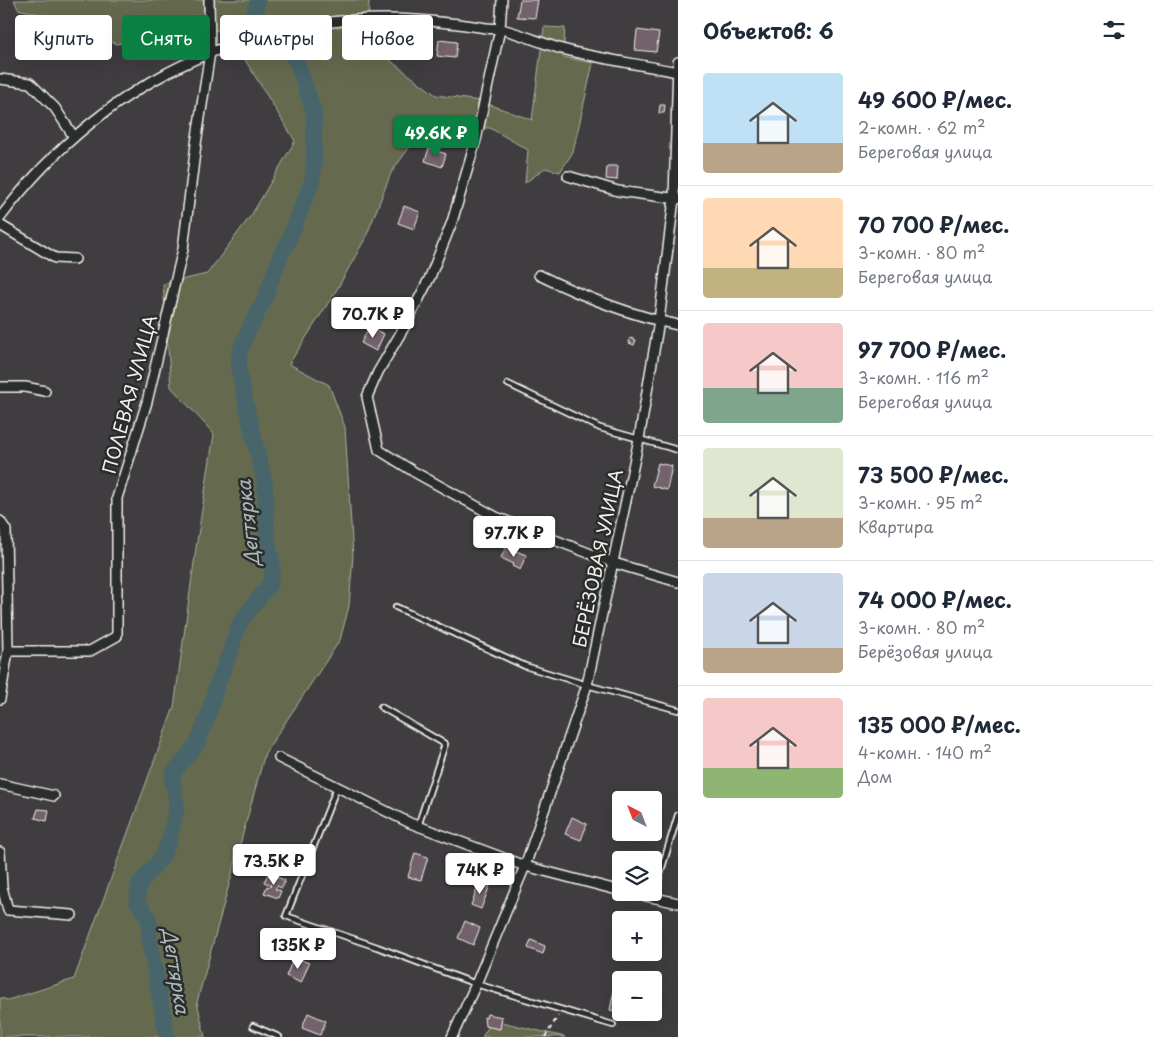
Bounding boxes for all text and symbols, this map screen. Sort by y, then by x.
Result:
text: Объектов: 6 [703,14,834,46]
chip: Купить [15,15,112,60]
chip: Снять [122,15,210,60]
chip: Фильтры [220,15,332,60]
chip: Новое [342,15,433,60]
icon: filters [1100,16,1128,44]
text: 49 600 ₽/мес. [858,83,1012,115]
icon: home [743,93,803,153]
text: 2-комн. · 62 m² [858,115,985,139]
pin: 49.6K ₽ [390,116,482,158]
text: 49.6K ₽ [405,120,467,144]
text: Береговая улица [858,139,992,163]
text: 70 700 ₽/мес. [858,208,1009,240]
icon: home [743,218,803,278]
text: 3-комн. · 80 m² [858,240,985,264]
text: Береговая улица [858,264,992,288]
pin: 70.7K ₽ [327,296,419,339]
text: 70.7K ₽ [342,301,404,325]
street label: ПОЛЕВАЯ УЛИЦА [95,311,163,477]
text: 97 700 ₽/мес. [858,333,1006,365]
icon: home [743,343,803,403]
text: 3-комн. · 116 m² [858,365,989,389]
text: Береговая улица [858,389,992,413]
text: 73 500 ₽/мес. [858,458,1009,490]
street label: БЕРЁЗОВАЯ УЛИЦА [565,466,629,650]
icon: home [743,468,803,528]
water label: Дегтярка [228,477,266,569]
text: 3-комн. · 95 m² [858,490,983,514]
text: Квартира [858,514,933,538]
pin: 97.7K ₽ [468,516,560,558]
text: 97.7K ₽ [484,520,544,544]
text: 74 000 ₽/мес. [858,583,1012,615]
icon: home [743,593,803,653]
text: 3-комн. · 80 m² [858,615,985,639]
text: Берёзовая улица [858,639,993,663]
text: 135 000 ₽/мес. [858,708,1021,740]
icon: home [743,718,803,778]
text: 4-комн. · 140 m² [858,740,992,764]
text: Дом [858,764,892,788]
north arrow [612,791,662,841]
map controls [612,791,662,1021]
pin: 73.5K ₽ [228,844,320,886]
text: 73.5K ₽ [244,848,304,872]
button: layers [612,851,662,901]
pin: 74K ₽ [445,852,515,895]
text: 74K ₽ [456,857,504,881]
button: + [612,911,662,961]
water label: Дегтярка [156,924,198,1017]
pin: 135K ₽ [257,928,339,970]
text: 135K ₽ [271,932,325,956]
button: − [612,971,662,1021]

